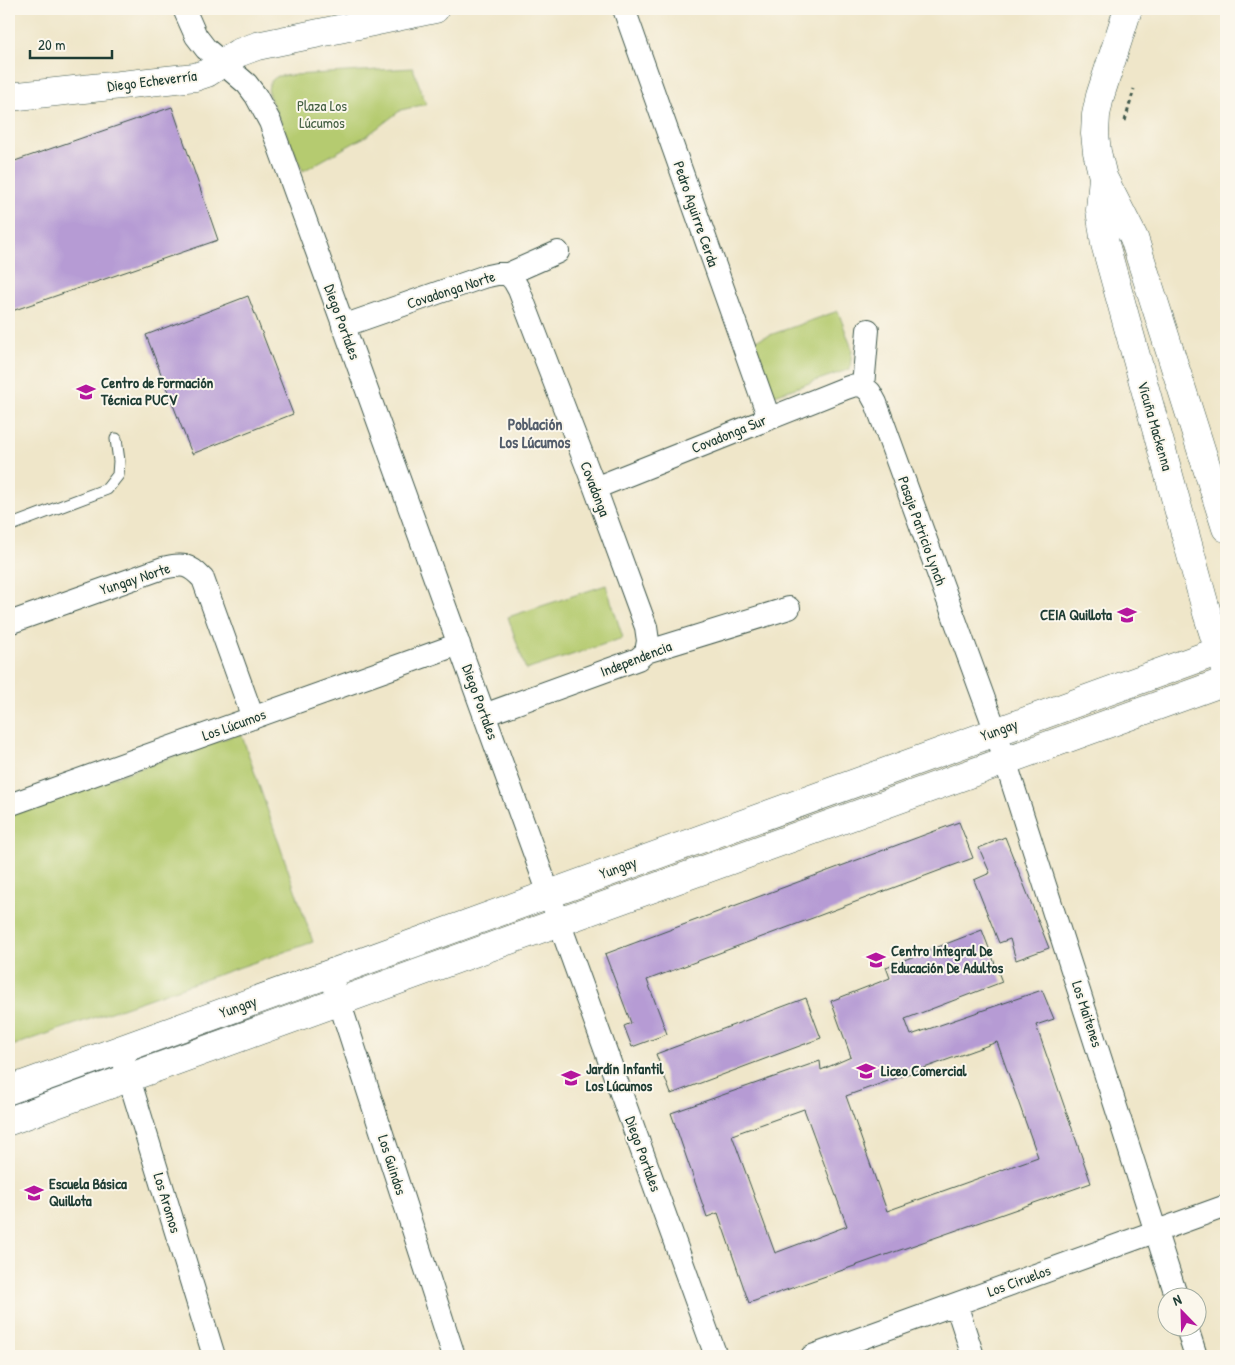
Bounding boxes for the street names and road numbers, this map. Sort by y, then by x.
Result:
street label: Diego Echeverría [106,65,198,96]
street label: Pedro Aguirre Cerda [669,158,724,270]
street label: Covadonga Norte [404,265,498,314]
street label: Diego Portales [319,281,366,362]
street label: Vicuña Mackenna [1133,379,1178,473]
street label: Covadonga Sur [688,409,770,458]
street label: Covadonga [575,458,616,519]
street label: Pasaje Patricio Lynch [893,473,952,588]
street label: Yungay Norte [97,557,173,600]
street label: Independencia [597,635,675,682]
street label: Diego Portales [457,661,504,742]
street label: Los Lúcumos [199,703,269,746]
street label: Yungay [977,713,1020,746]
street label: Yungay [596,851,639,884]
street label: Los Maitenes [1067,978,1108,1050]
street label: Yungay [216,990,259,1023]
street label: Diego Portales [620,1113,667,1194]
street label: Los Guindos [373,1132,412,1198]
street label: Los Aromos [148,1170,187,1236]
street label: Los Ciruelos [984,1259,1054,1302]

